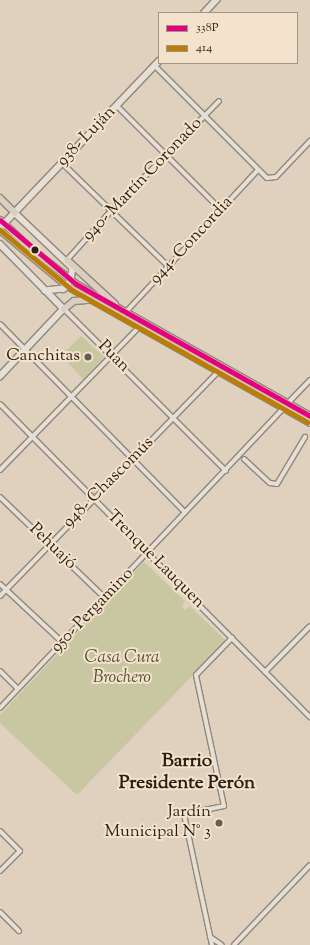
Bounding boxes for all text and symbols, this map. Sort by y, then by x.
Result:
legend [158,12,298,64]
text: 338P [196,19,218,37]
text: 414 [196,39,212,57]
street label: 938- Luján [53,103,121,171]
street label: 940- Martín Coronado [79,114,207,246]
street label: 944- Concordia [146,193,238,289]
unlabelled marker [30,245,40,255]
street label: Puan [93,337,133,377]
place label: Canchitas [6,347,80,367]
marker: Canchitas [83,352,93,362]
street label: 948- Chascomús [59,433,159,533]
street label: Trenque Lauquen [102,507,208,613]
street label: Pehuajó [24,520,80,574]
street label: 950- Pergamino [47,564,139,658]
park label: Casa Cura Brochero [84,649,160,689]
district label: Barrio Presidente Perón [119,751,255,795]
place label: Jardín Municipal N° 3 [105,803,211,843]
marker: Jardín Municipal N° 3 [214,818,224,828]

